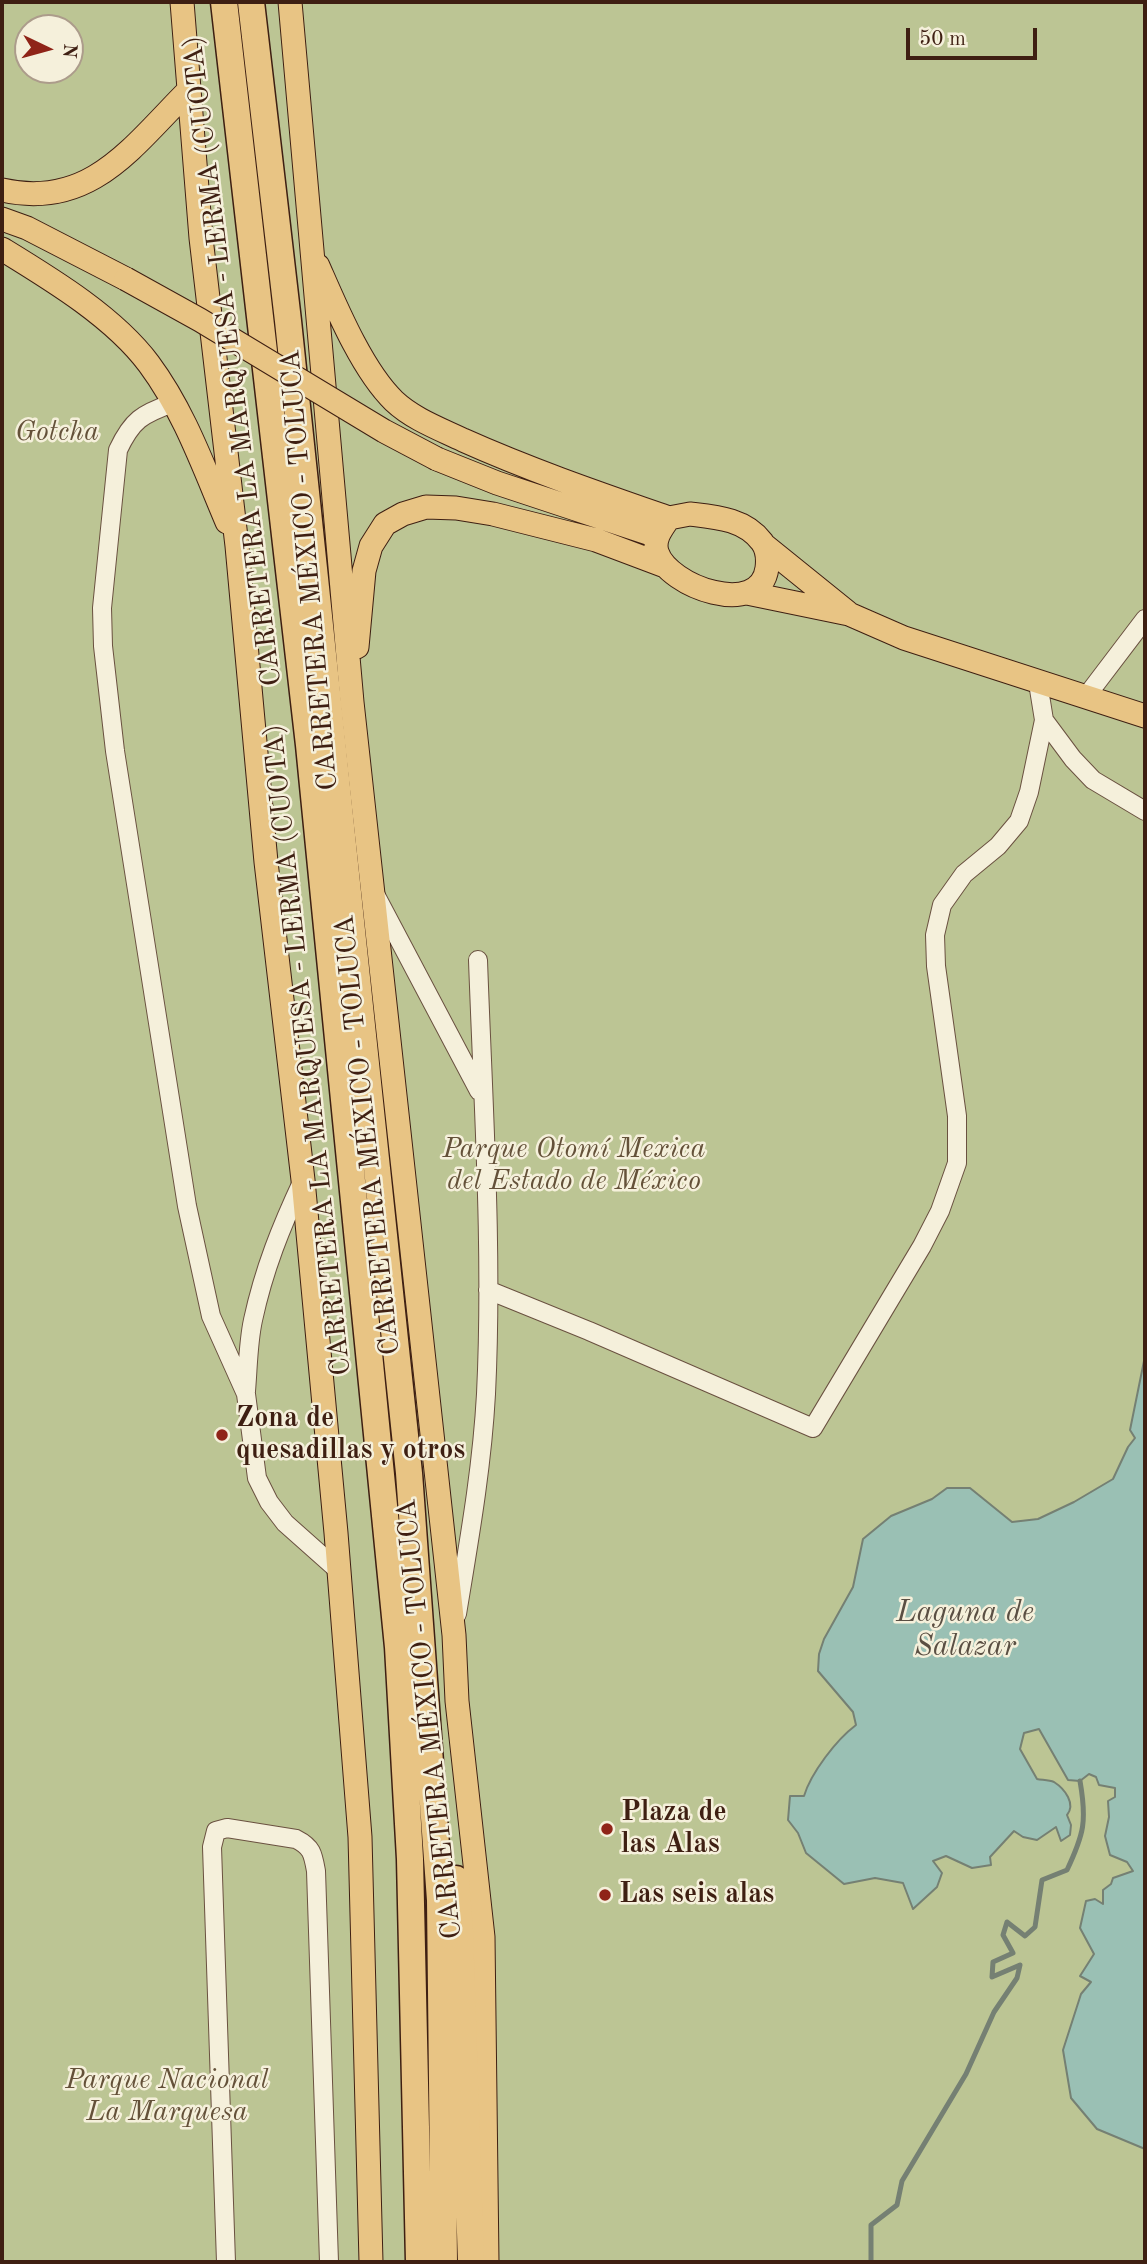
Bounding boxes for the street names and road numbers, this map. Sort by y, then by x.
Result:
street label: CARRETERA LA MARQUESA - LERMA (CUOTA) [176,34,290,688]
street label: CARRETERA MÉXICO - TOLUCA [274,348,346,792]
street label: CARRETERA LA MARQUESA - LERMA (CUOTA) [257,723,359,1377]
street label: CARRETERA MÉXICO - TOLUCA [328,913,408,1357]
street label: CARRETERA MÉXICO - TOLUCA [390,1497,470,1941]

